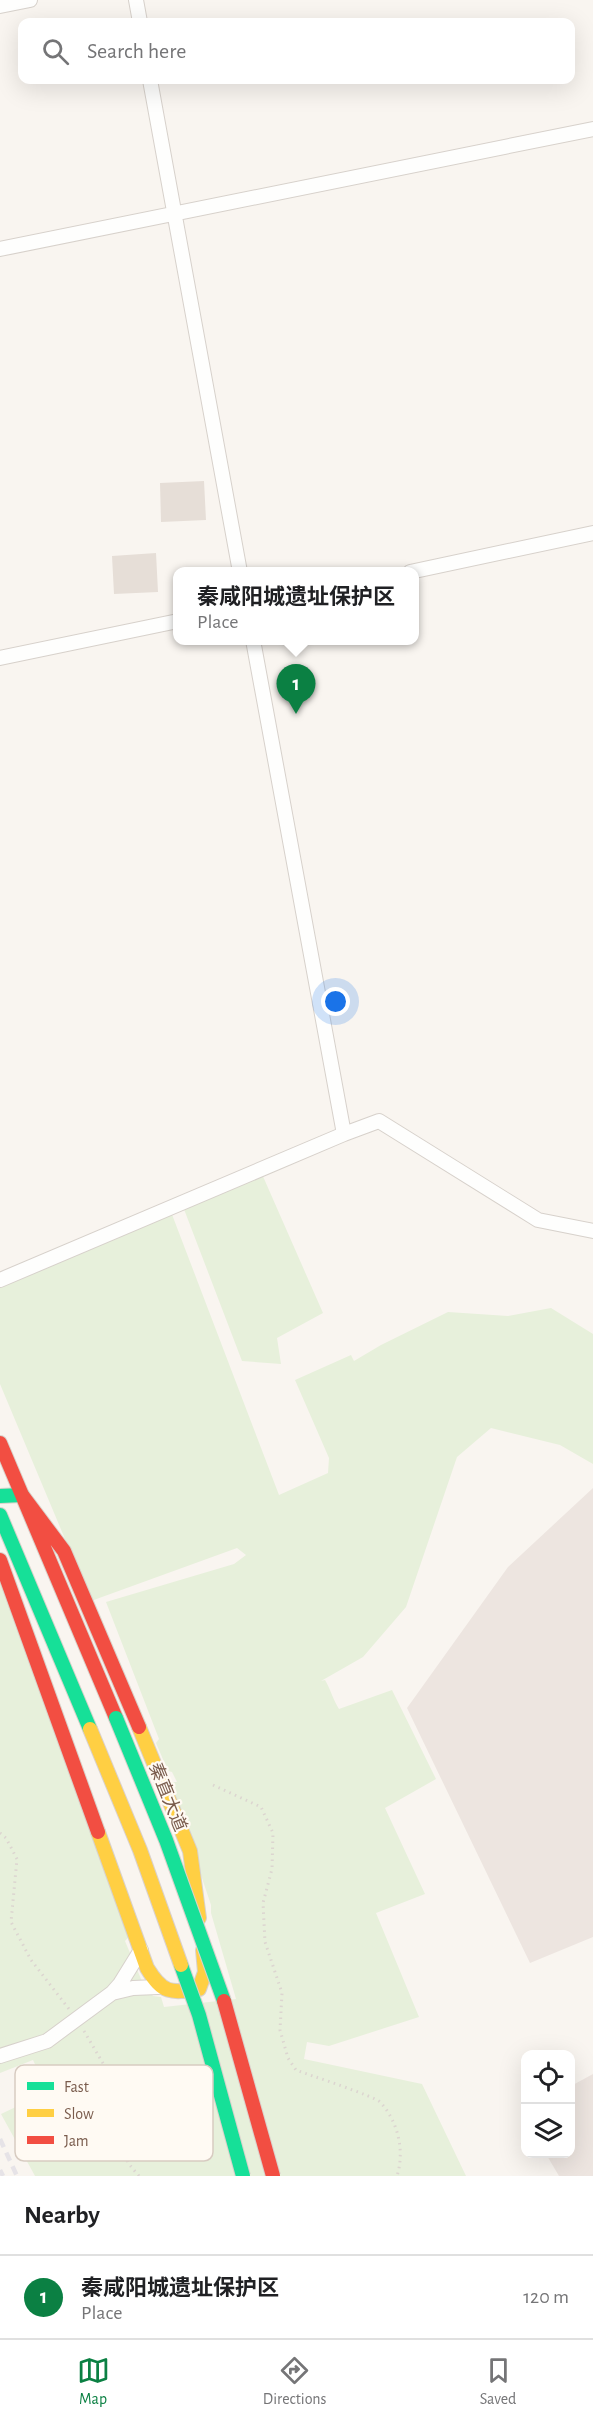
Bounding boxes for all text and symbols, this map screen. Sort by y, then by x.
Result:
search box [18,18,575,84]
icon: search [39,35,72,68]
text: Search here [87,40,186,62]
popup [173,567,419,645]
text: 秦咸阳城遗址保护区 [197,586,395,608]
text: Place [197,612,238,632]
pin: 1 [276,664,316,714]
your location [321,987,350,1016]
street label: 秦直大道 [145,1760,191,1834]
map controls [521,2050,575,2158]
button: locate [521,2050,575,2104]
legend [15,2065,213,2161]
text: Fast [64,2079,89,2095]
button: layers [521,2104,575,2158]
text: Slow [64,2106,94,2122]
text: Jam [64,2133,89,2149]
text: Nearby [24,2202,100,2228]
text: 秦咸阳城遗址保护区 [81,2277,279,2299]
text: 1 [40,2287,47,2307]
text: 120 m [523,2287,569,2307]
text: Place [81,2303,122,2323]
tab: Map [77,2354,110,2409]
tab: Directions [263,2354,327,2409]
tab: Saved [480,2354,516,2409]

